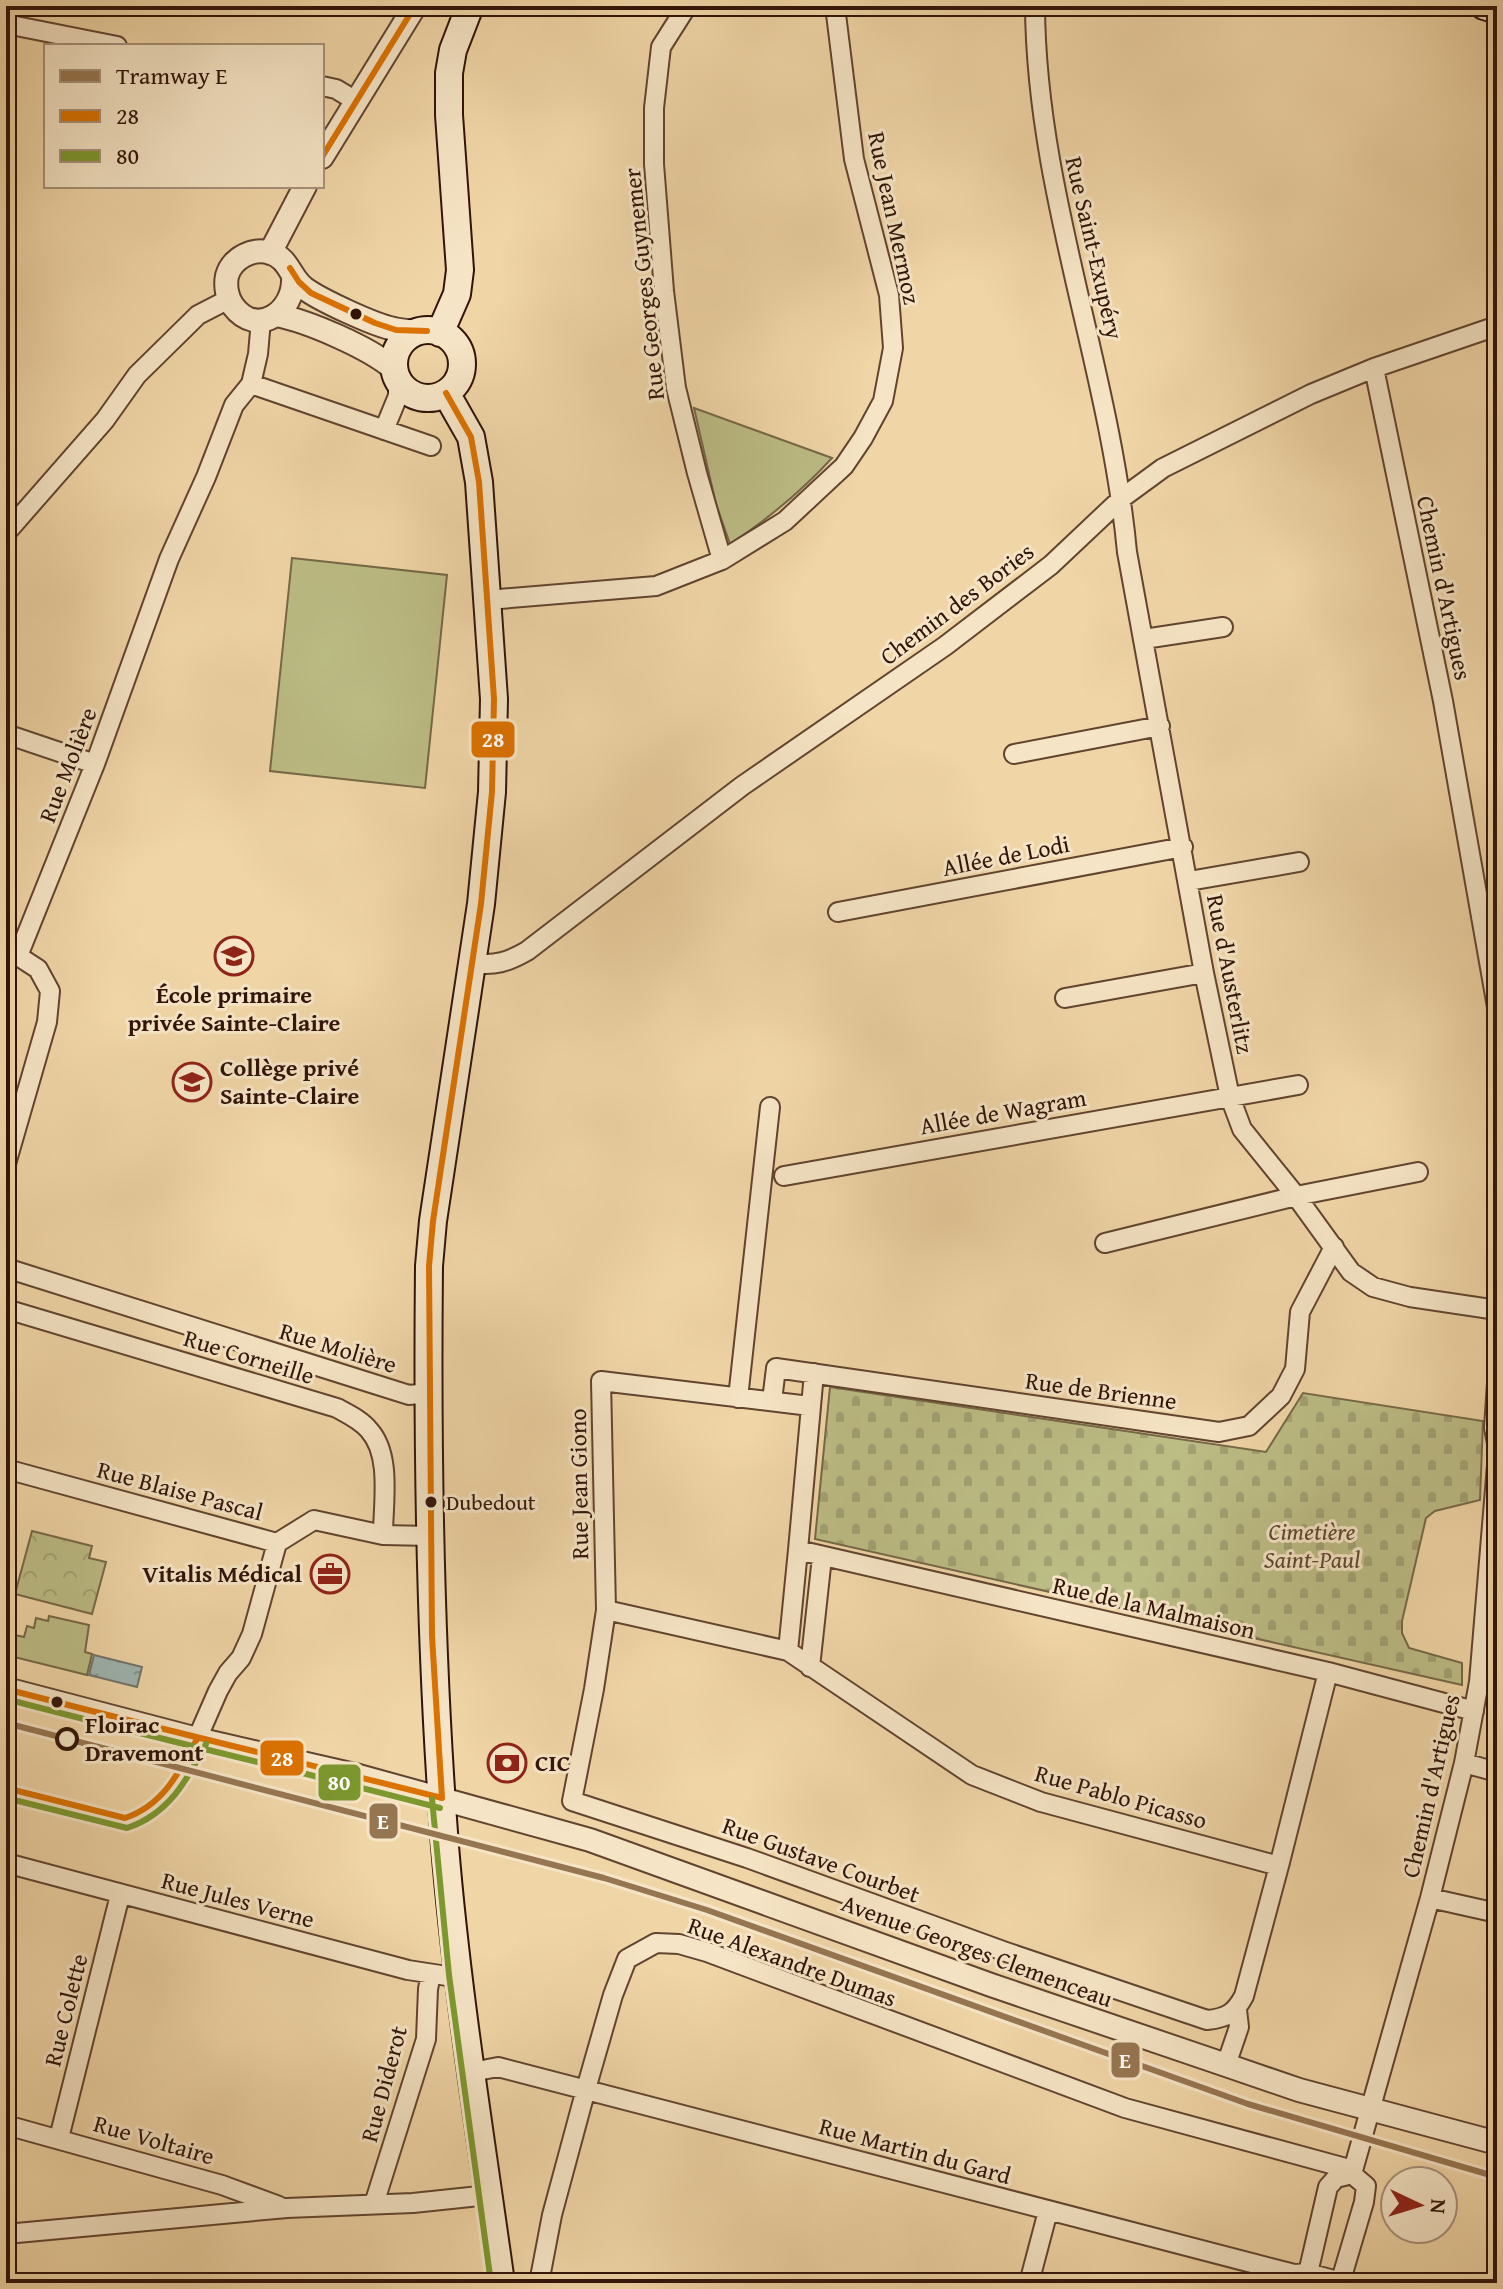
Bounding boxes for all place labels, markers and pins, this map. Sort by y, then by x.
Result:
unlabelled marker [348,306,364,322]
school or university icon: École primaire privée Sainte-Claire [213,935,255,977]
place label: École primaire privée Sainte-Claire [128,977,340,1040]
place label: Collège privé Sainte-Claire [220,1050,359,1113]
school or university icon: Collège privé Sainte-Claire [171,1061,213,1103]
place label: Dubedout [446,1486,536,1518]
marker: Dubedout [423,1494,439,1510]
office icon: Vitalis Médical [309,1553,351,1595]
place label: Vitalis Médical [142,1556,303,1591]
unlabelled marker [49,1694,65,1710]
place label: Floirac Dravemont [85,1707,204,1770]
marker: Floirac Dravemont [56,1728,78,1750]
bank icon: CIC [486,1742,528,1784]
place label: CIC [535,1745,570,1780]

